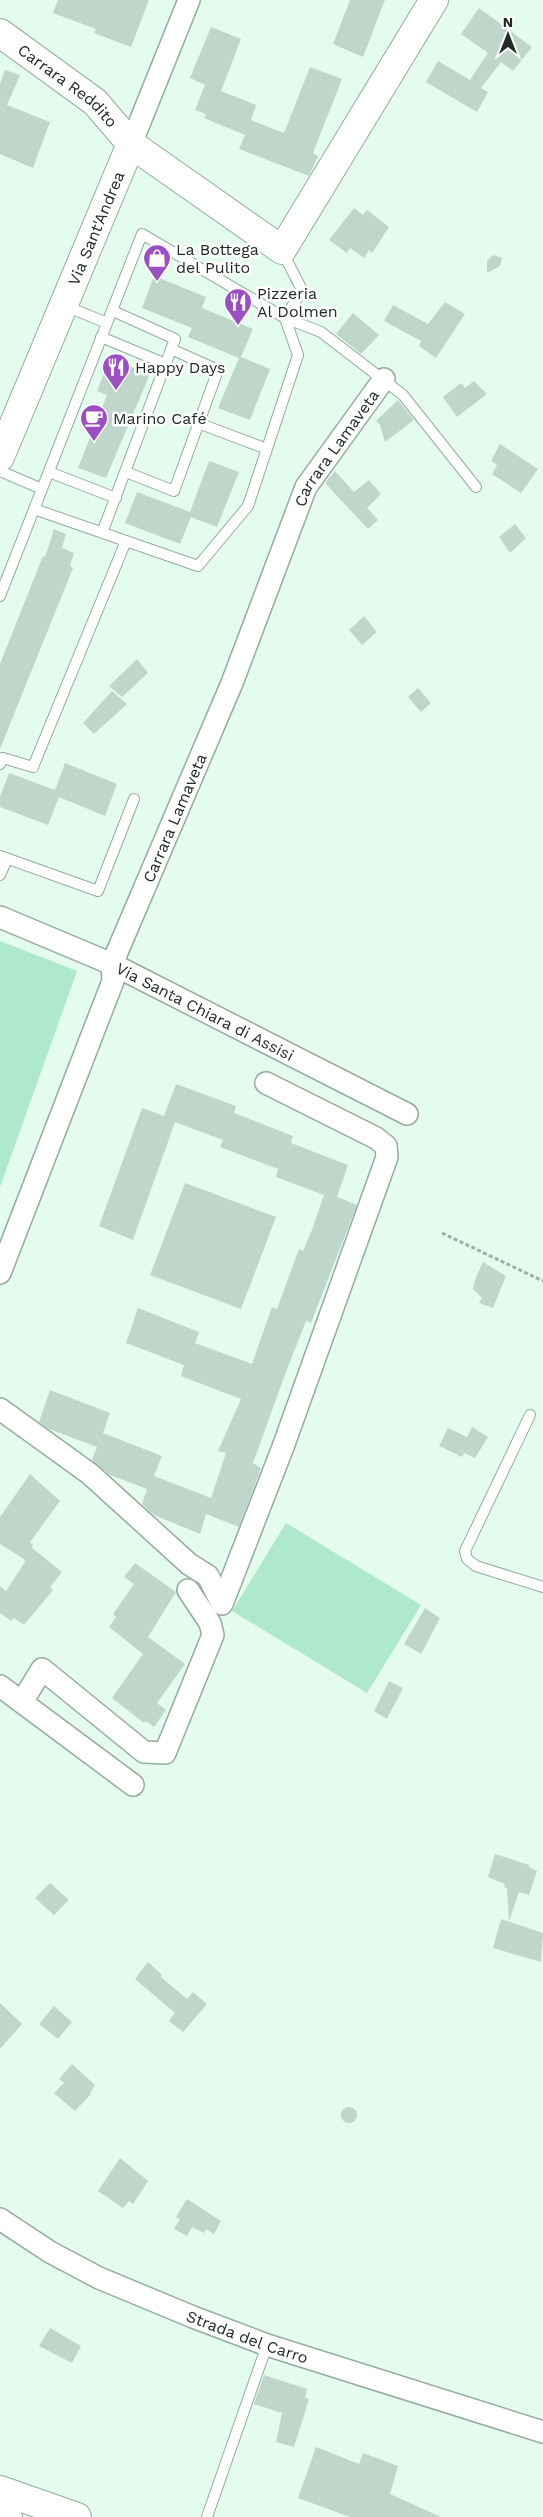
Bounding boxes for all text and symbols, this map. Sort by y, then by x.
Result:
north arrow [483,10,533,60]
text: N [503,14,513,30]
street label: Carrara Reddito [14,40,122,131]
street label: Via Sant'Andrea [63,168,128,288]
place label: La Bottega del Pulito [176,240,259,277]
shop icon: La Bottega del Pulito [142,243,172,282]
place label: Pizzeria Al Dolmen [257,284,338,321]
restaurant icon: Pizzeria Al Dolmen [223,287,253,326]
restaurant icon: Happy Days [101,352,131,391]
place label: Happy Days [135,358,225,377]
street label: Carrara Lamaveta [290,386,383,509]
cafe icon: Marino Café [79,403,109,442]
place label: Marino Café [113,409,207,428]
street label: Carrara Lamaveta [139,751,210,885]
street label: Via Santa Chiara di Assisi [113,958,297,1064]
street label: Strada del Carro [184,2306,311,2367]

